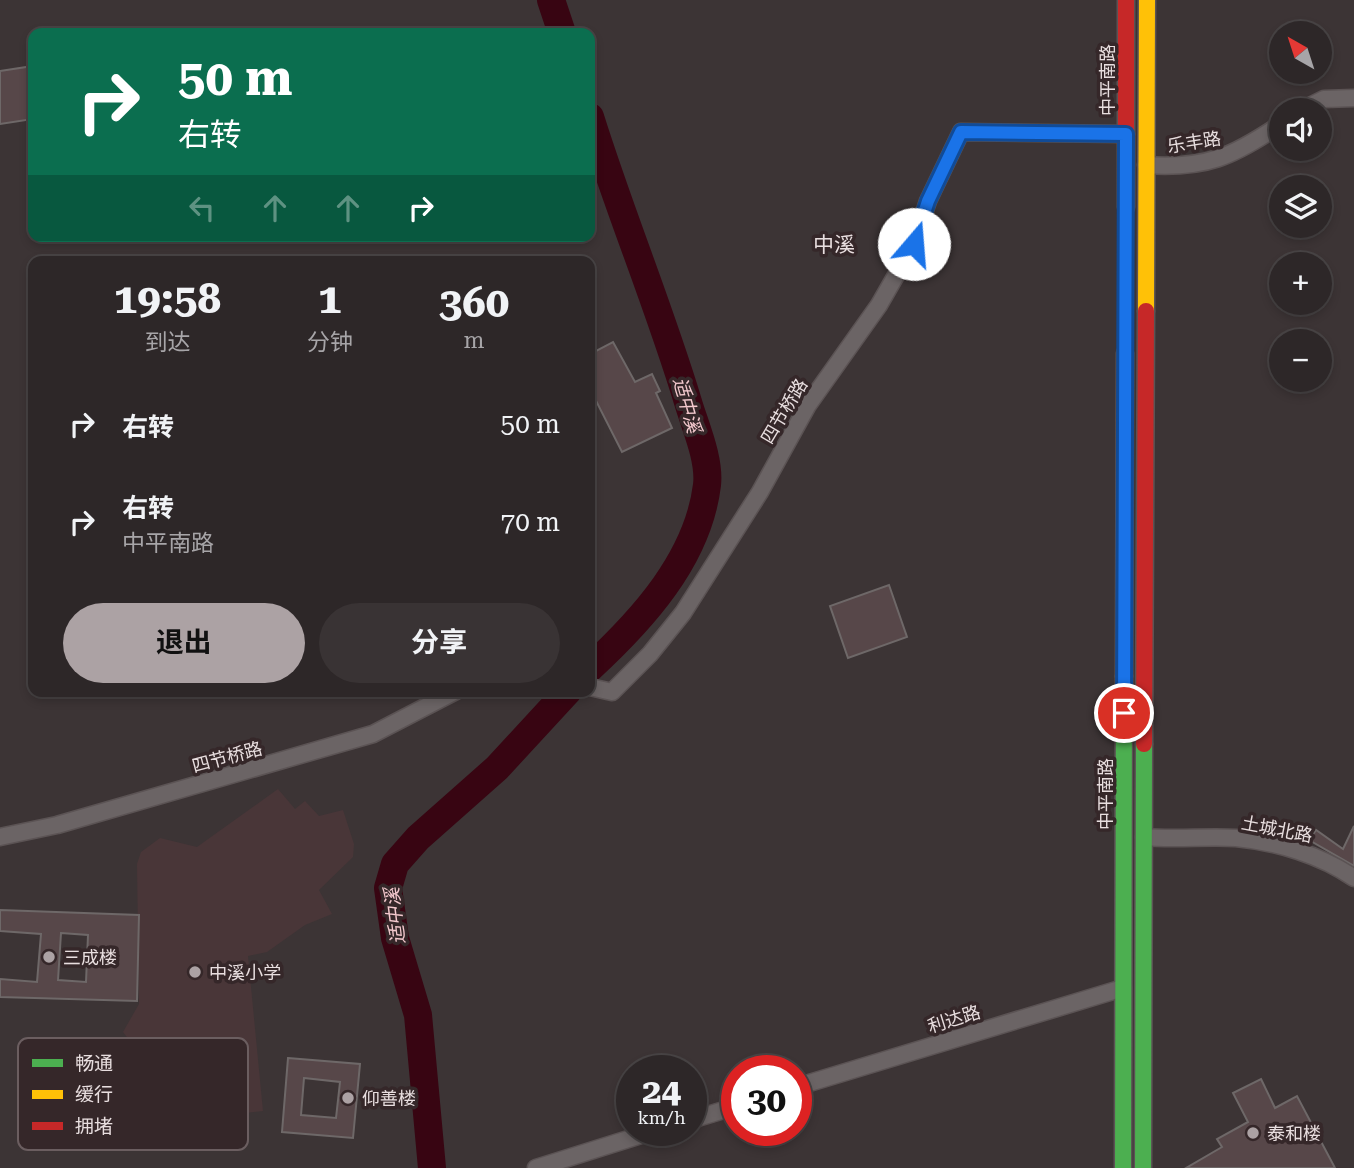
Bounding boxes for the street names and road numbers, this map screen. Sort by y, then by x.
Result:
street label: 中平南路 [1097,44,1118,116]
street label: 乐丰路 [1166,127,1222,157]
street label: 四节桥路 [756,375,812,447]
street label: 四节桥路 [190,738,264,776]
street label: 中平南路 [1095,758,1116,830]
street label: 土城北路 [1240,812,1314,846]
street label: 利达路 [925,1001,983,1037]

